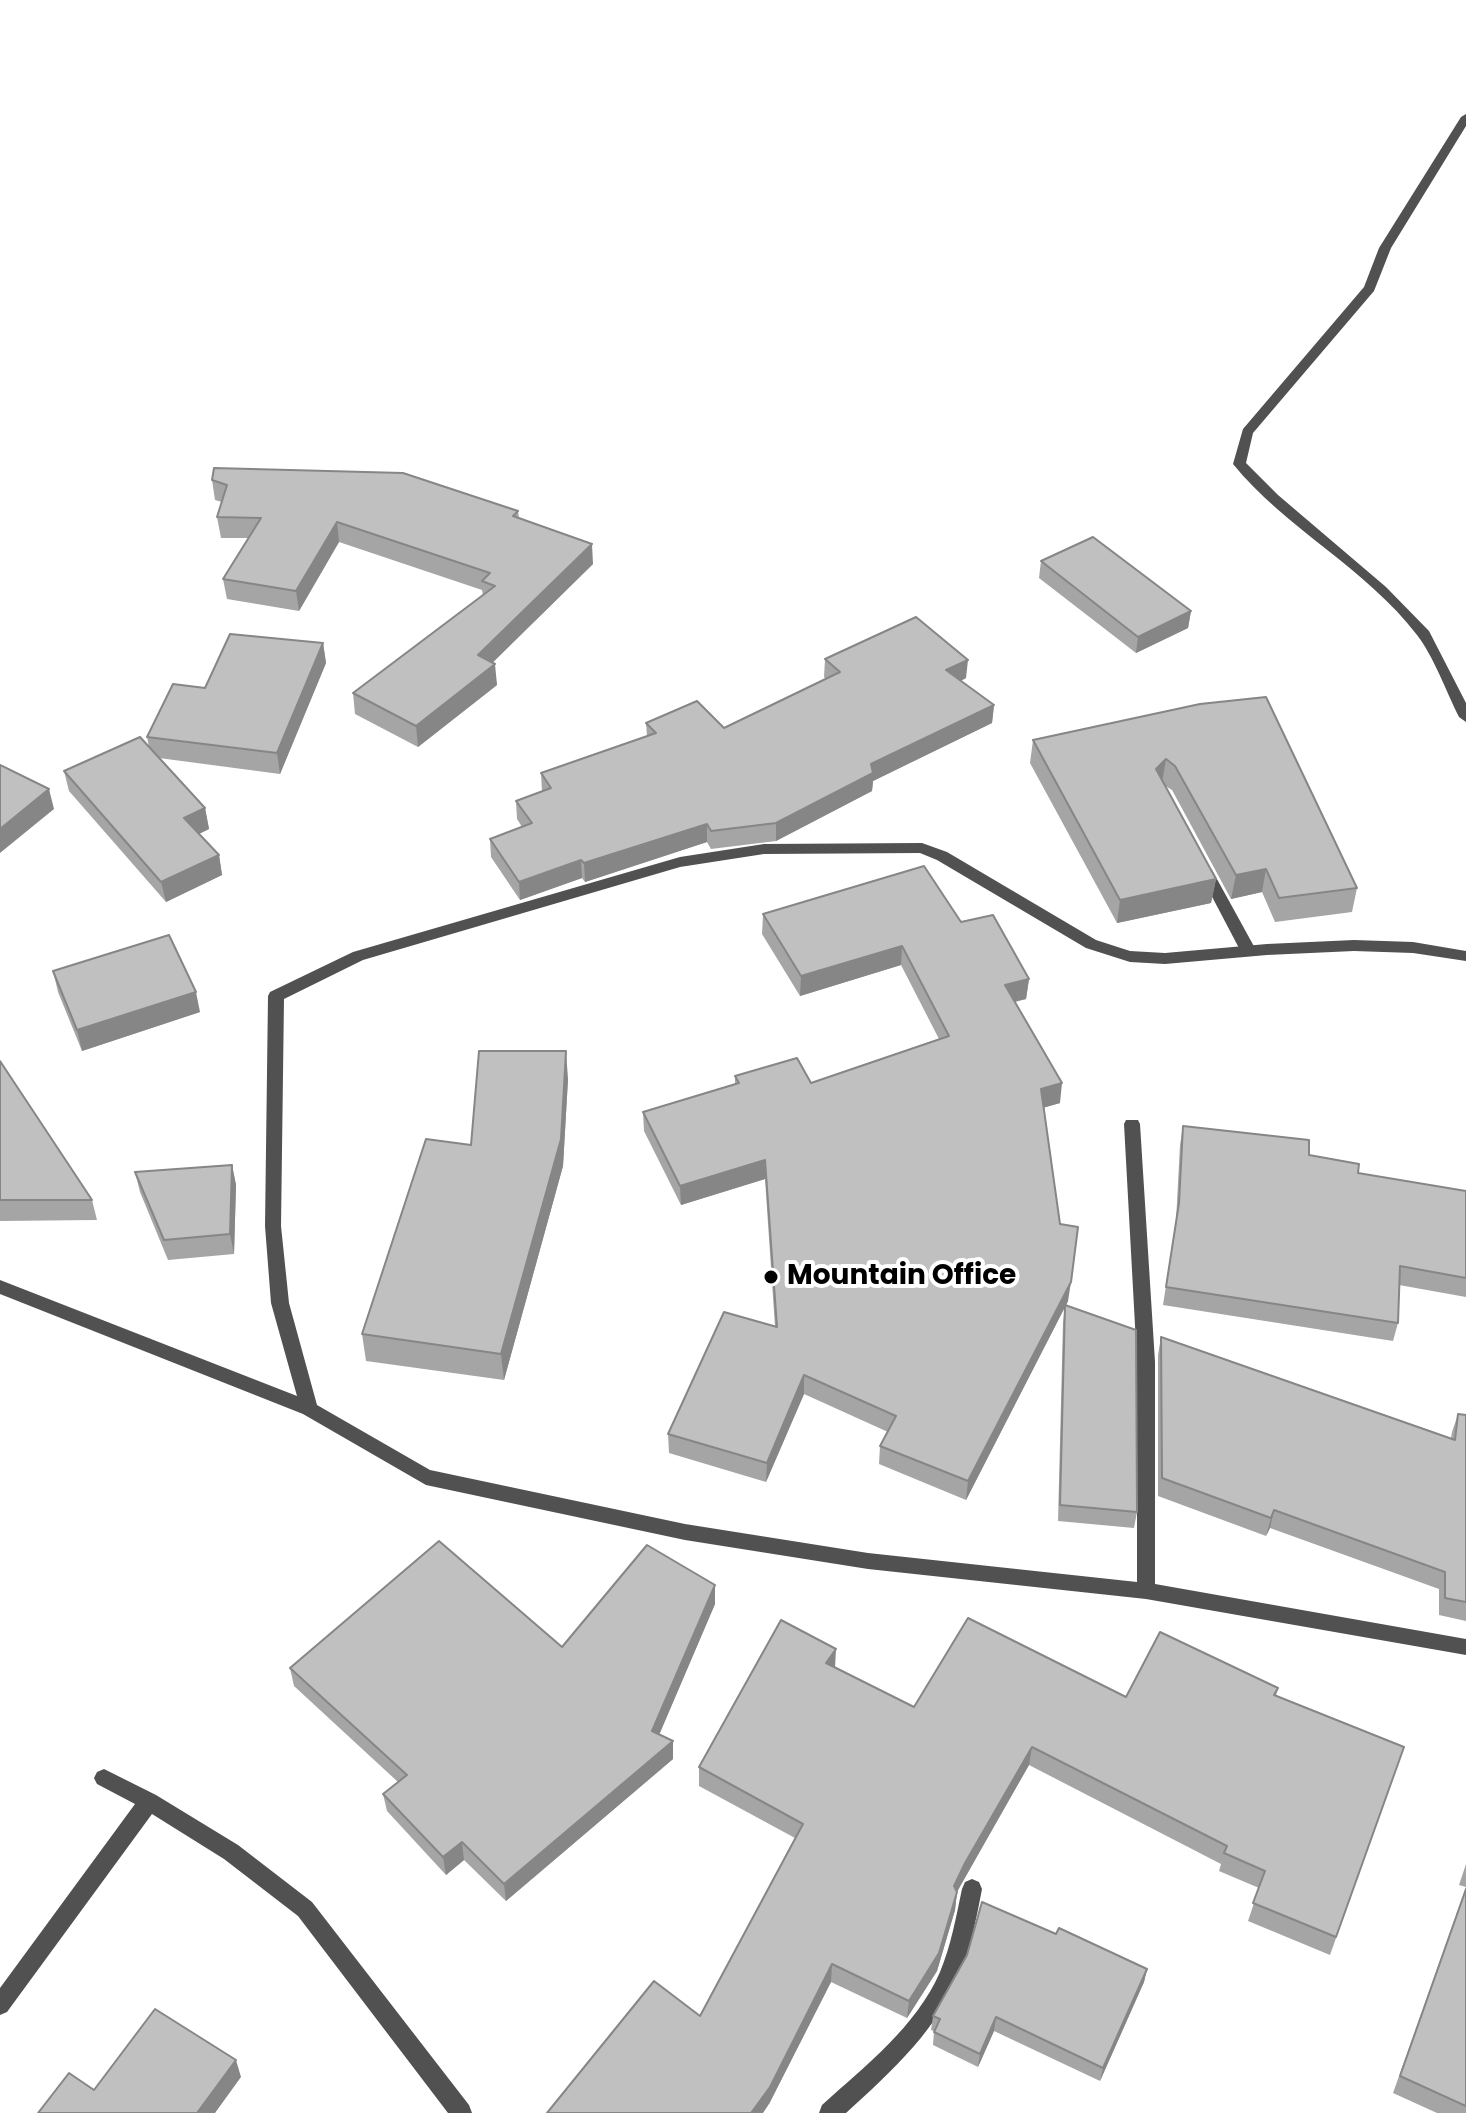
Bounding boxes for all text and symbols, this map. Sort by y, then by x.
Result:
place label: Mountain Office [787,1260,1016,1294]
marker: Mountain Office [762,1268,780,1286]

